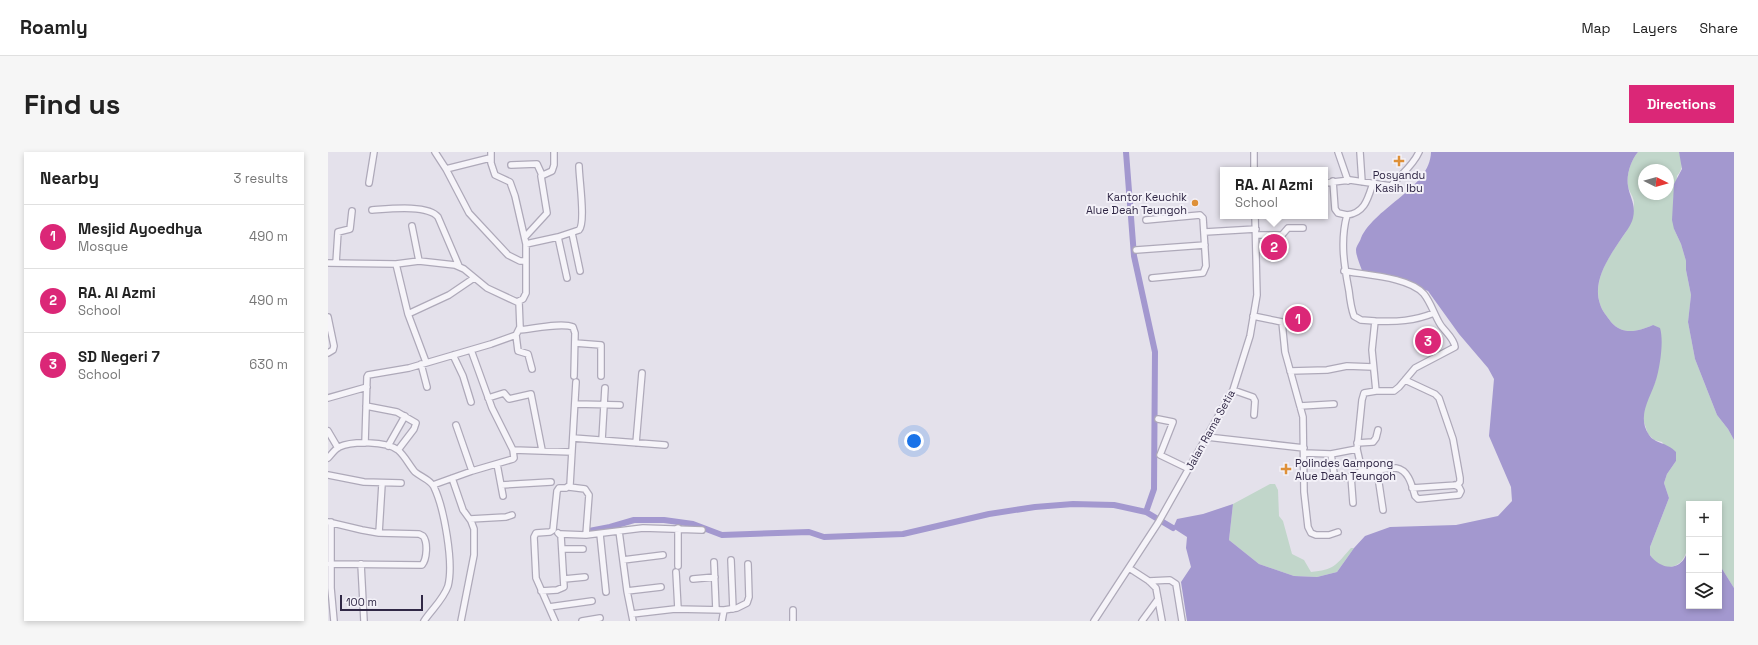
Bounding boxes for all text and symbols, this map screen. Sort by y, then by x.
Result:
text: Roamly [20,15,88,40]
text: Map [1581,19,1611,37]
text: Layers [1633,19,1677,37]
text: Share [1699,19,1738,37]
button: Directions [1629,85,1734,123]
text: Find us [24,86,121,122]
marker: Posyandu Kasih Ibu [1393,155,1405,167]
north arrow [1638,164,1674,200]
text: Nearby [40,167,99,189]
popup [1220,167,1328,219]
place label: Posyandu Kasih Ibu [1373,168,1425,195]
text: 3 results [234,170,288,187]
text: RA. Al Azmi [1235,175,1313,194]
place label: Kantor Keuchik Alue Deah Teungoh [1086,190,1187,217]
text: School [1235,194,1278,211]
marker: Kantor Keuchik Alue Deah Teungoh [1190,198,1200,208]
text: Mesjid Ayoedhya [78,219,202,238]
text: 1 [50,228,56,245]
text: 490 m [249,228,288,245]
pin: 2 [1261,232,1287,262]
text: Mosque [78,238,128,255]
text: RA. Al Azmi [78,283,156,302]
text: 2 [49,292,57,309]
text: 490 m [249,292,288,309]
text: School [78,302,121,319]
pin: 1 [1285,304,1311,334]
pin: 3 [1415,326,1441,356]
text: SD Negeri 7 [78,347,160,366]
text: 3 [49,356,57,373]
text: 630 m [249,356,288,373]
text: School [78,366,121,383]
street label: Jalan Rama Setia [1182,387,1238,473]
your location [904,431,924,451]
place label: Polindes Gampong Alue Deah Teungoh [1295,456,1396,483]
marker: Polindes Gampong Alue Deah Teungoh [1280,463,1292,475]
map controls [1686,501,1722,609]
button: + [1686,501,1722,537]
button: − [1686,537,1722,573]
button: layers [1686,573,1722,609]
scale bar [340,593,423,612]
text: 100 m [346,595,377,609]

